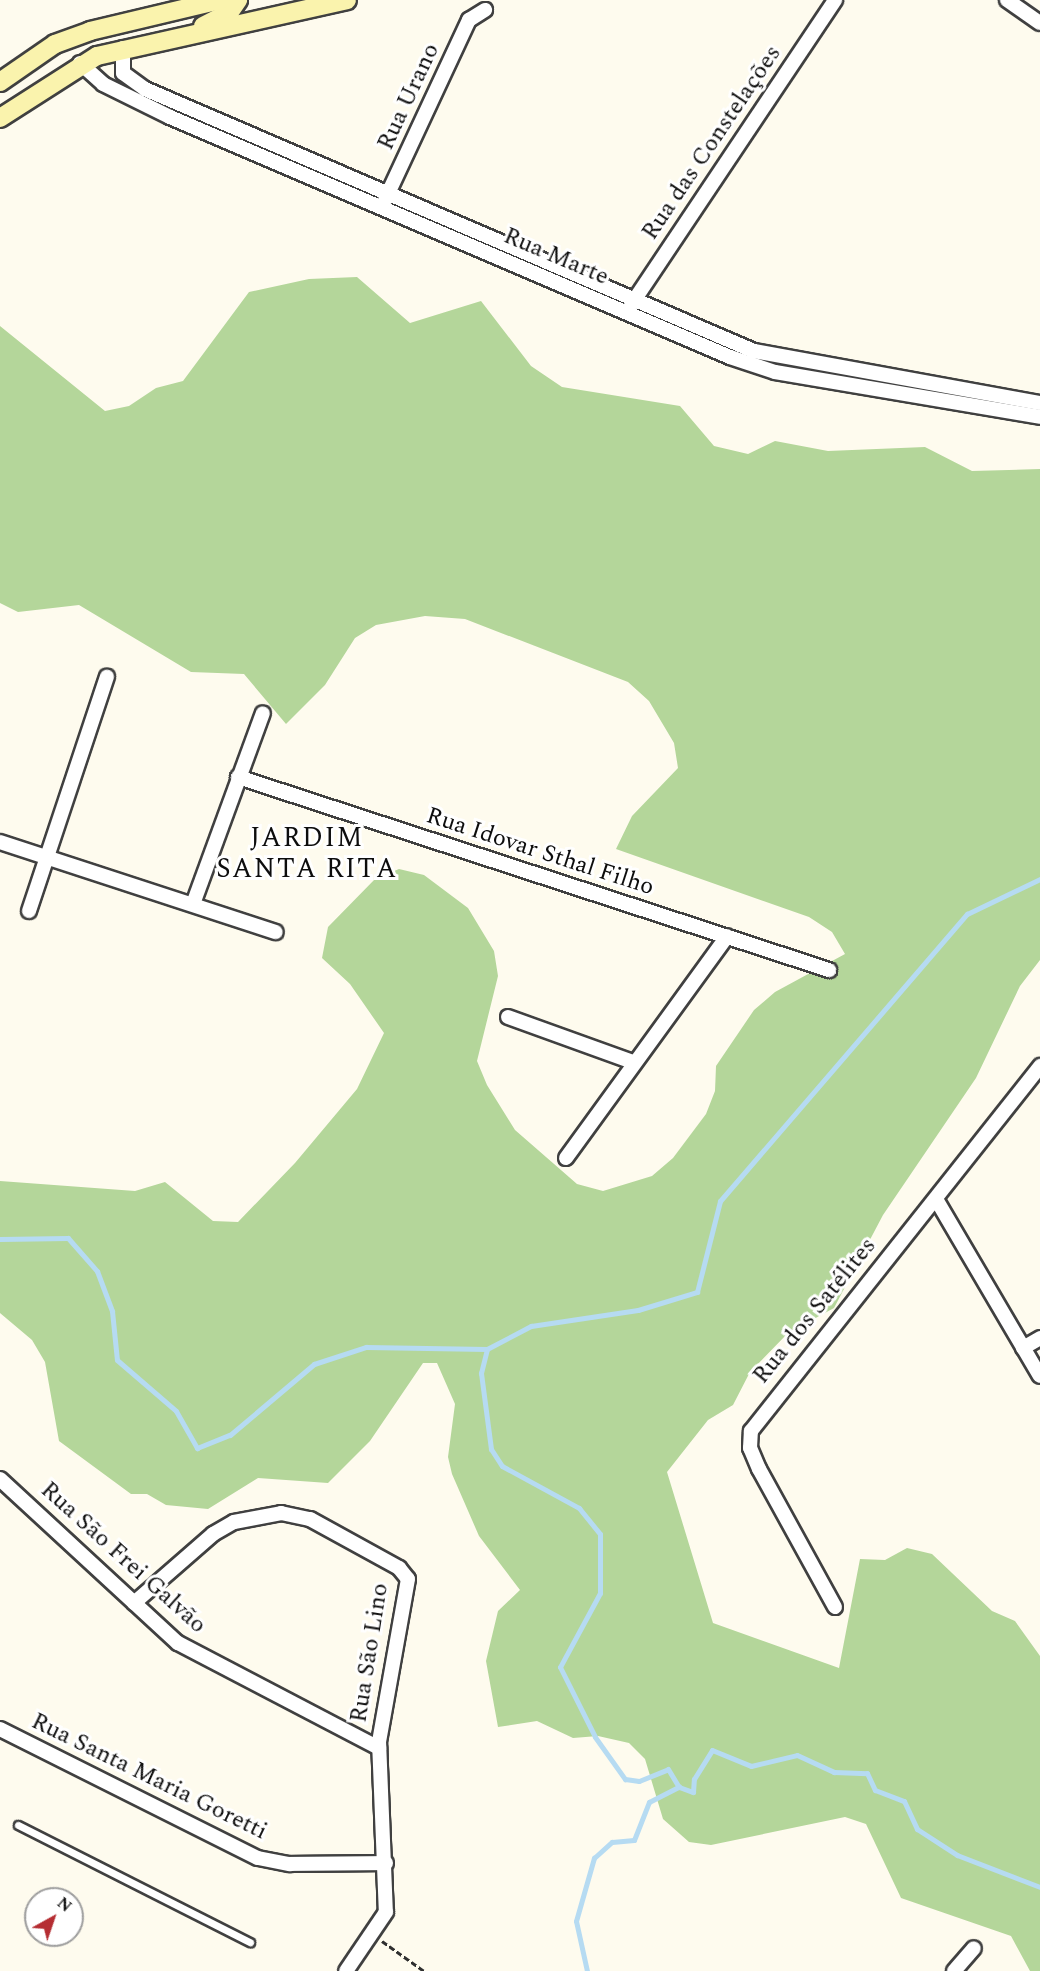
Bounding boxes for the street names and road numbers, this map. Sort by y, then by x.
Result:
street label: Rua Urano [372,39,446,155]
street label: Rua das Constelações [636,40,788,246]
street label: Rua Marte [499,222,613,292]
street label: Rua Idovar Sthal Filho [423,802,657,902]
street label: Rua dos Satélites [747,1232,883,1390]
street label: Rua São Frei Galvão [34,1476,212,1640]
street label: Rua São Lino [345,1581,395,1725]
street label: Rua Santa Maria Goretti [26,1707,272,1847]

